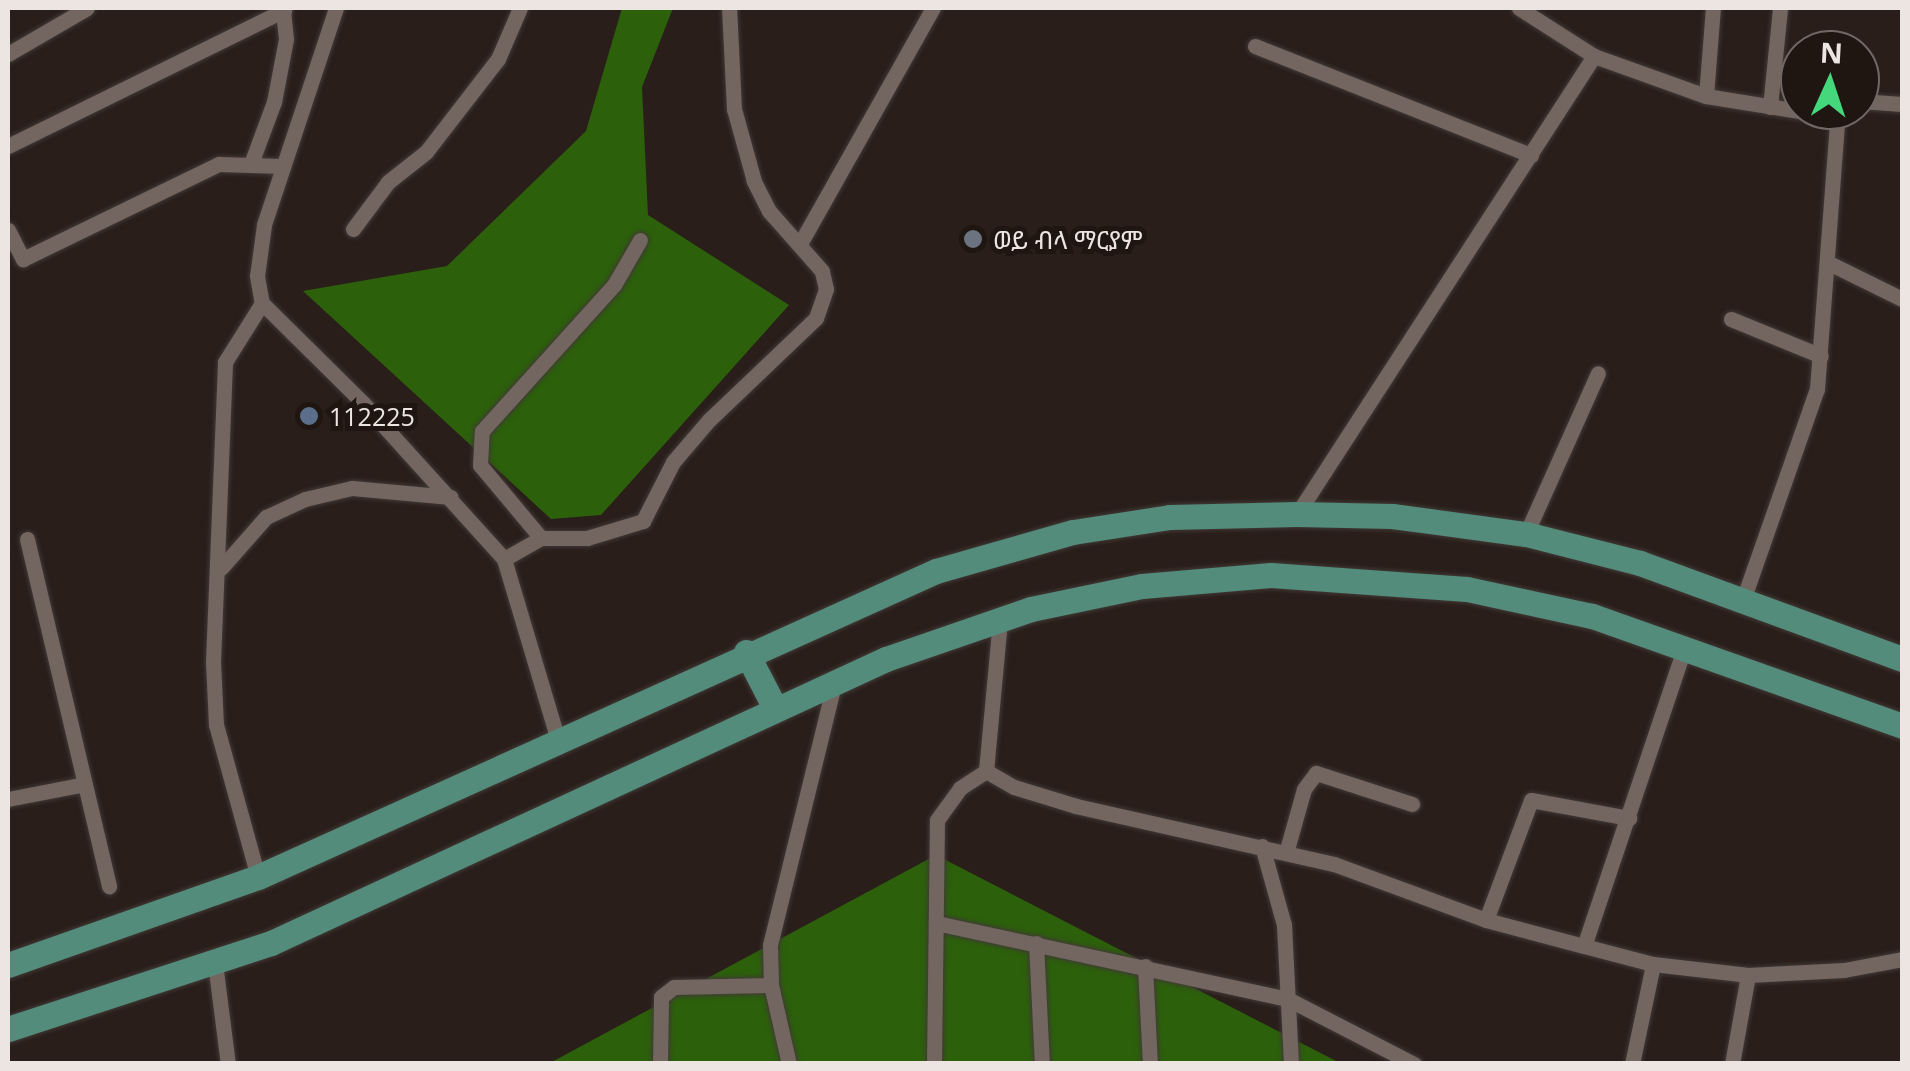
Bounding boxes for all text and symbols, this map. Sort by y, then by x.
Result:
north arrow [1780,30,1880,130]
text: N [1819,32,1844,72]
place label: ወይ ብላ ማርያም [993,224,1143,254]
marker: ወይ ብላ ማርያም [962,228,984,250]
place label: 112225 [329,401,415,431]
marker: 112225 [298,405,320,427]

